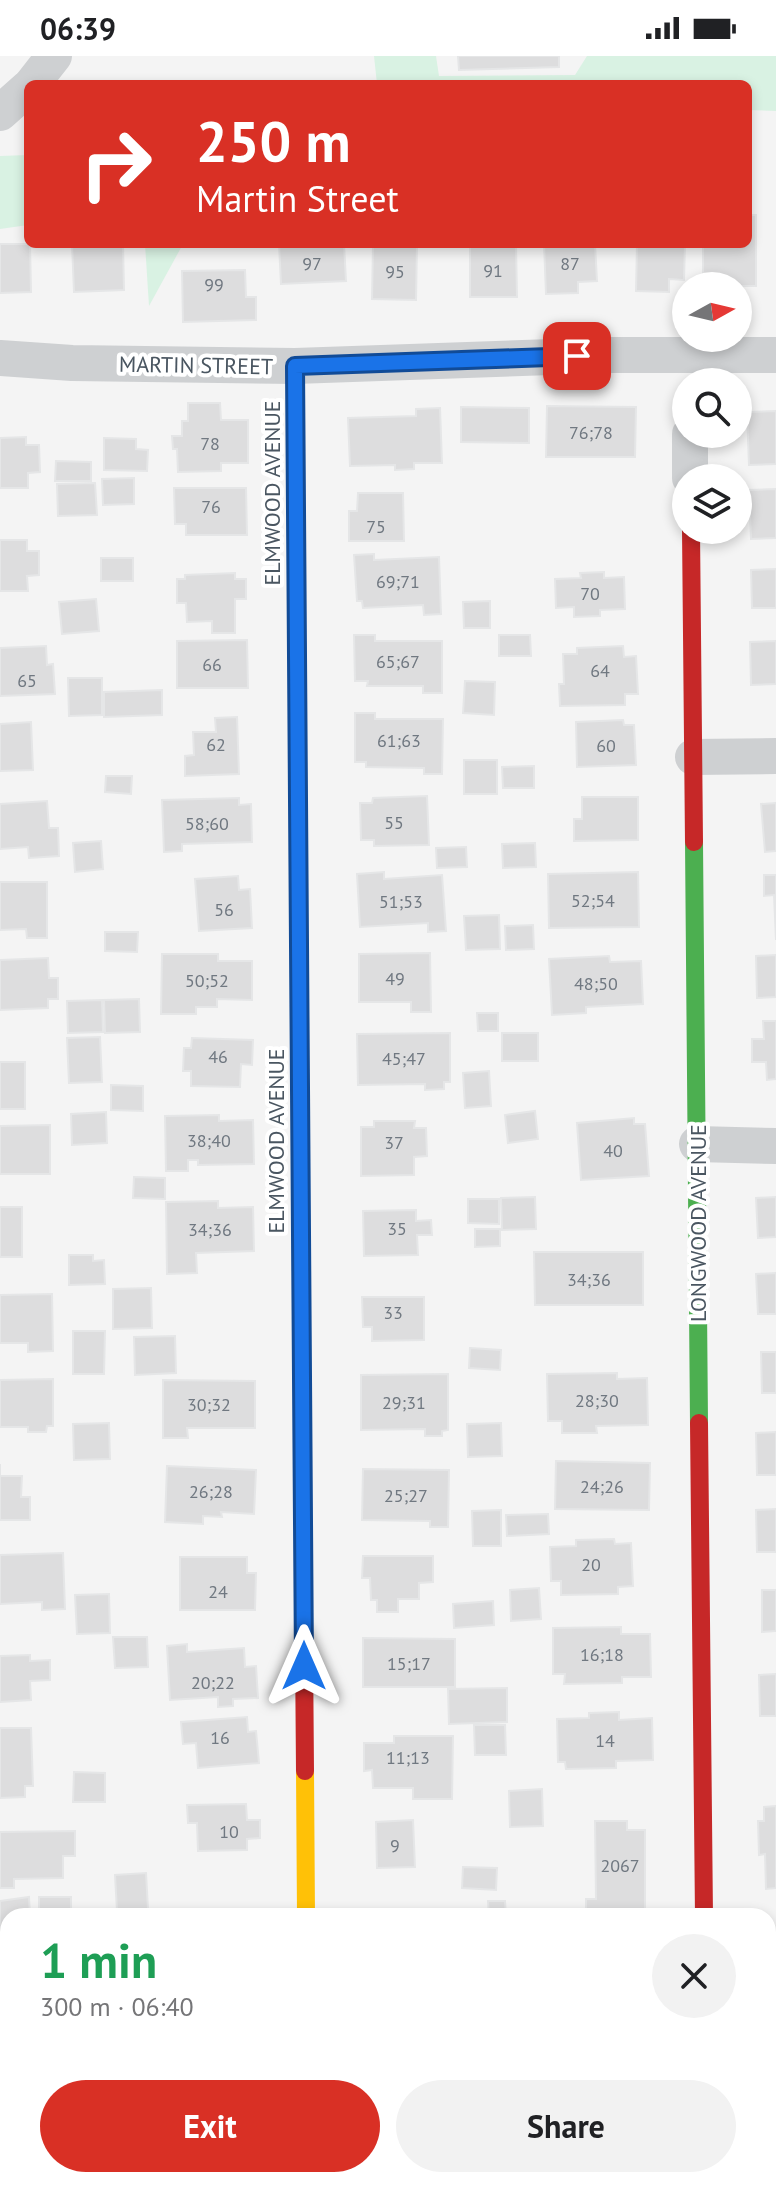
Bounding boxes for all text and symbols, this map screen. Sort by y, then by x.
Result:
text: 06:39 [40,9,116,48]
text: 250 m [196,105,351,177]
icon: right [64,112,168,216]
text: Martin Street [196,175,399,222]
house number: 97 [302,252,322,275]
house number: 87 [560,252,580,275]
house number: 91 [483,259,503,282]
house number: 95 [385,260,405,283]
north arrow [672,272,752,352]
map controls [672,272,752,544]
house number: 99 [204,273,224,296]
pin [543,322,611,390]
icon: arrive [555,334,599,378]
street label: MARTIN STREET [119,350,273,380]
button: search [672,368,752,448]
street label: ELMWOOD AVENUE [258,400,286,586]
house number: 76;78 [569,421,613,444]
house number: 78 [200,432,220,455]
button: layers [672,464,752,544]
house number: 76 [201,495,221,518]
house number: 75 [366,515,386,538]
house number: 69;71 [376,570,420,593]
house number: 70 [580,582,600,605]
house number: 65;67 [376,650,420,673]
house number: 66 [202,653,222,676]
house number: 64 [590,659,610,682]
house number: 65 [17,669,37,692]
house number: 61;63 [377,729,421,752]
house number: 62 [206,733,226,756]
house number: 60 [596,734,616,757]
house number: 55 [384,811,404,834]
house number: 58;60 [185,812,229,835]
house number: 52;54 [571,889,615,912]
house number: 51;53 [379,890,423,913]
house number: 56 [214,898,234,921]
house number: 49 [385,967,405,990]
house number: 50;52 [185,969,229,992]
house number: 48;50 [574,972,618,995]
house number: 46 [208,1045,228,1068]
house number: 45;47 [382,1047,426,1070]
street label: ELMWOOD AVENUE [262,1048,290,1234]
street label: LONGWOOD AVENUE [684,1124,712,1322]
house number: 38;40 [187,1129,231,1152]
house number: 37 [384,1131,404,1154]
house number: 40 [603,1139,623,1162]
house number: 35 [387,1217,407,1240]
house number: 34;36 [188,1218,232,1241]
house number: 34;36 [567,1268,611,1291]
house number: 33 [383,1301,403,1324]
house number: 28;30 [575,1389,619,1412]
house number: 29;31 [382,1391,426,1414]
house number: 30;32 [187,1393,231,1416]
house number: 24;26 [580,1475,624,1498]
house number: 26;28 [189,1480,233,1503]
house number: 25;27 [384,1484,428,1507]
house number: 20 [581,1553,601,1576]
house number: 24 [208,1580,228,1603]
position arrow [262,1624,346,1708]
house number: 16;18 [580,1643,624,1666]
house number: 15;17 [387,1652,431,1675]
house number: 20;22 [191,1671,235,1694]
house number: 16 [210,1726,230,1749]
house number: 14 [595,1729,615,1752]
house number: 11;13 [386,1746,430,1769]
house number: 10 [219,1820,239,1843]
house number: 9 [390,1834,400,1857]
house number: 2067 [600,1854,640,1877]
text: 1 min [40,1929,157,1991]
button: close [652,1934,736,2018]
text: 300 m · 06:40 [40,1990,194,2023]
button: Exit [40,2080,380,2172]
button: Share [396,2080,736,2172]

